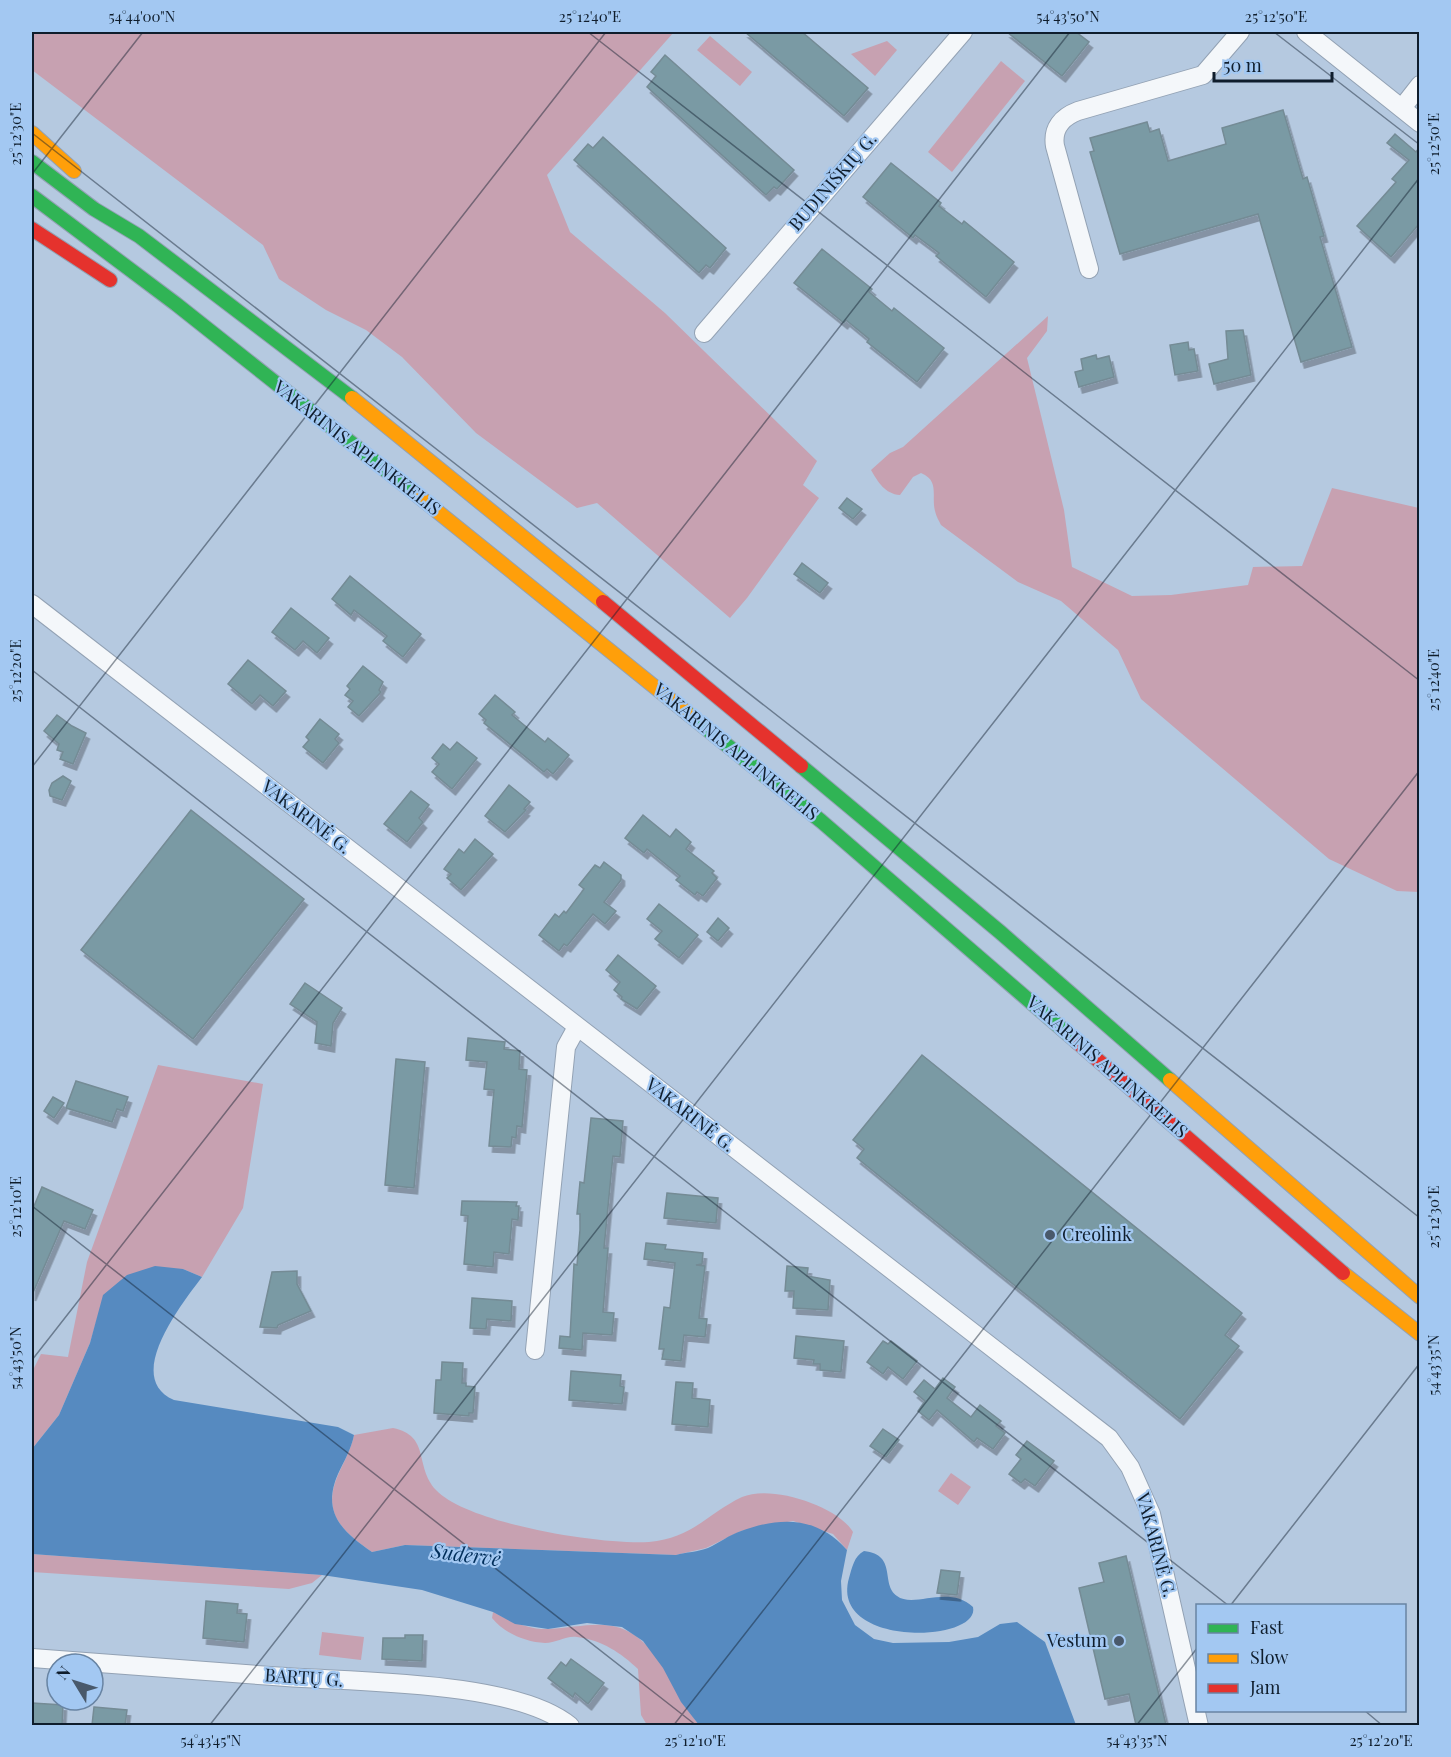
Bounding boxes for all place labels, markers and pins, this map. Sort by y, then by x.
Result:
place label: Creolink [1062,1222,1132,1246]
marker: Creolink [1043,1228,1057,1242]
place label: Vestum [1046,1628,1107,1652]
marker: Vestum [1112,1634,1126,1648]

